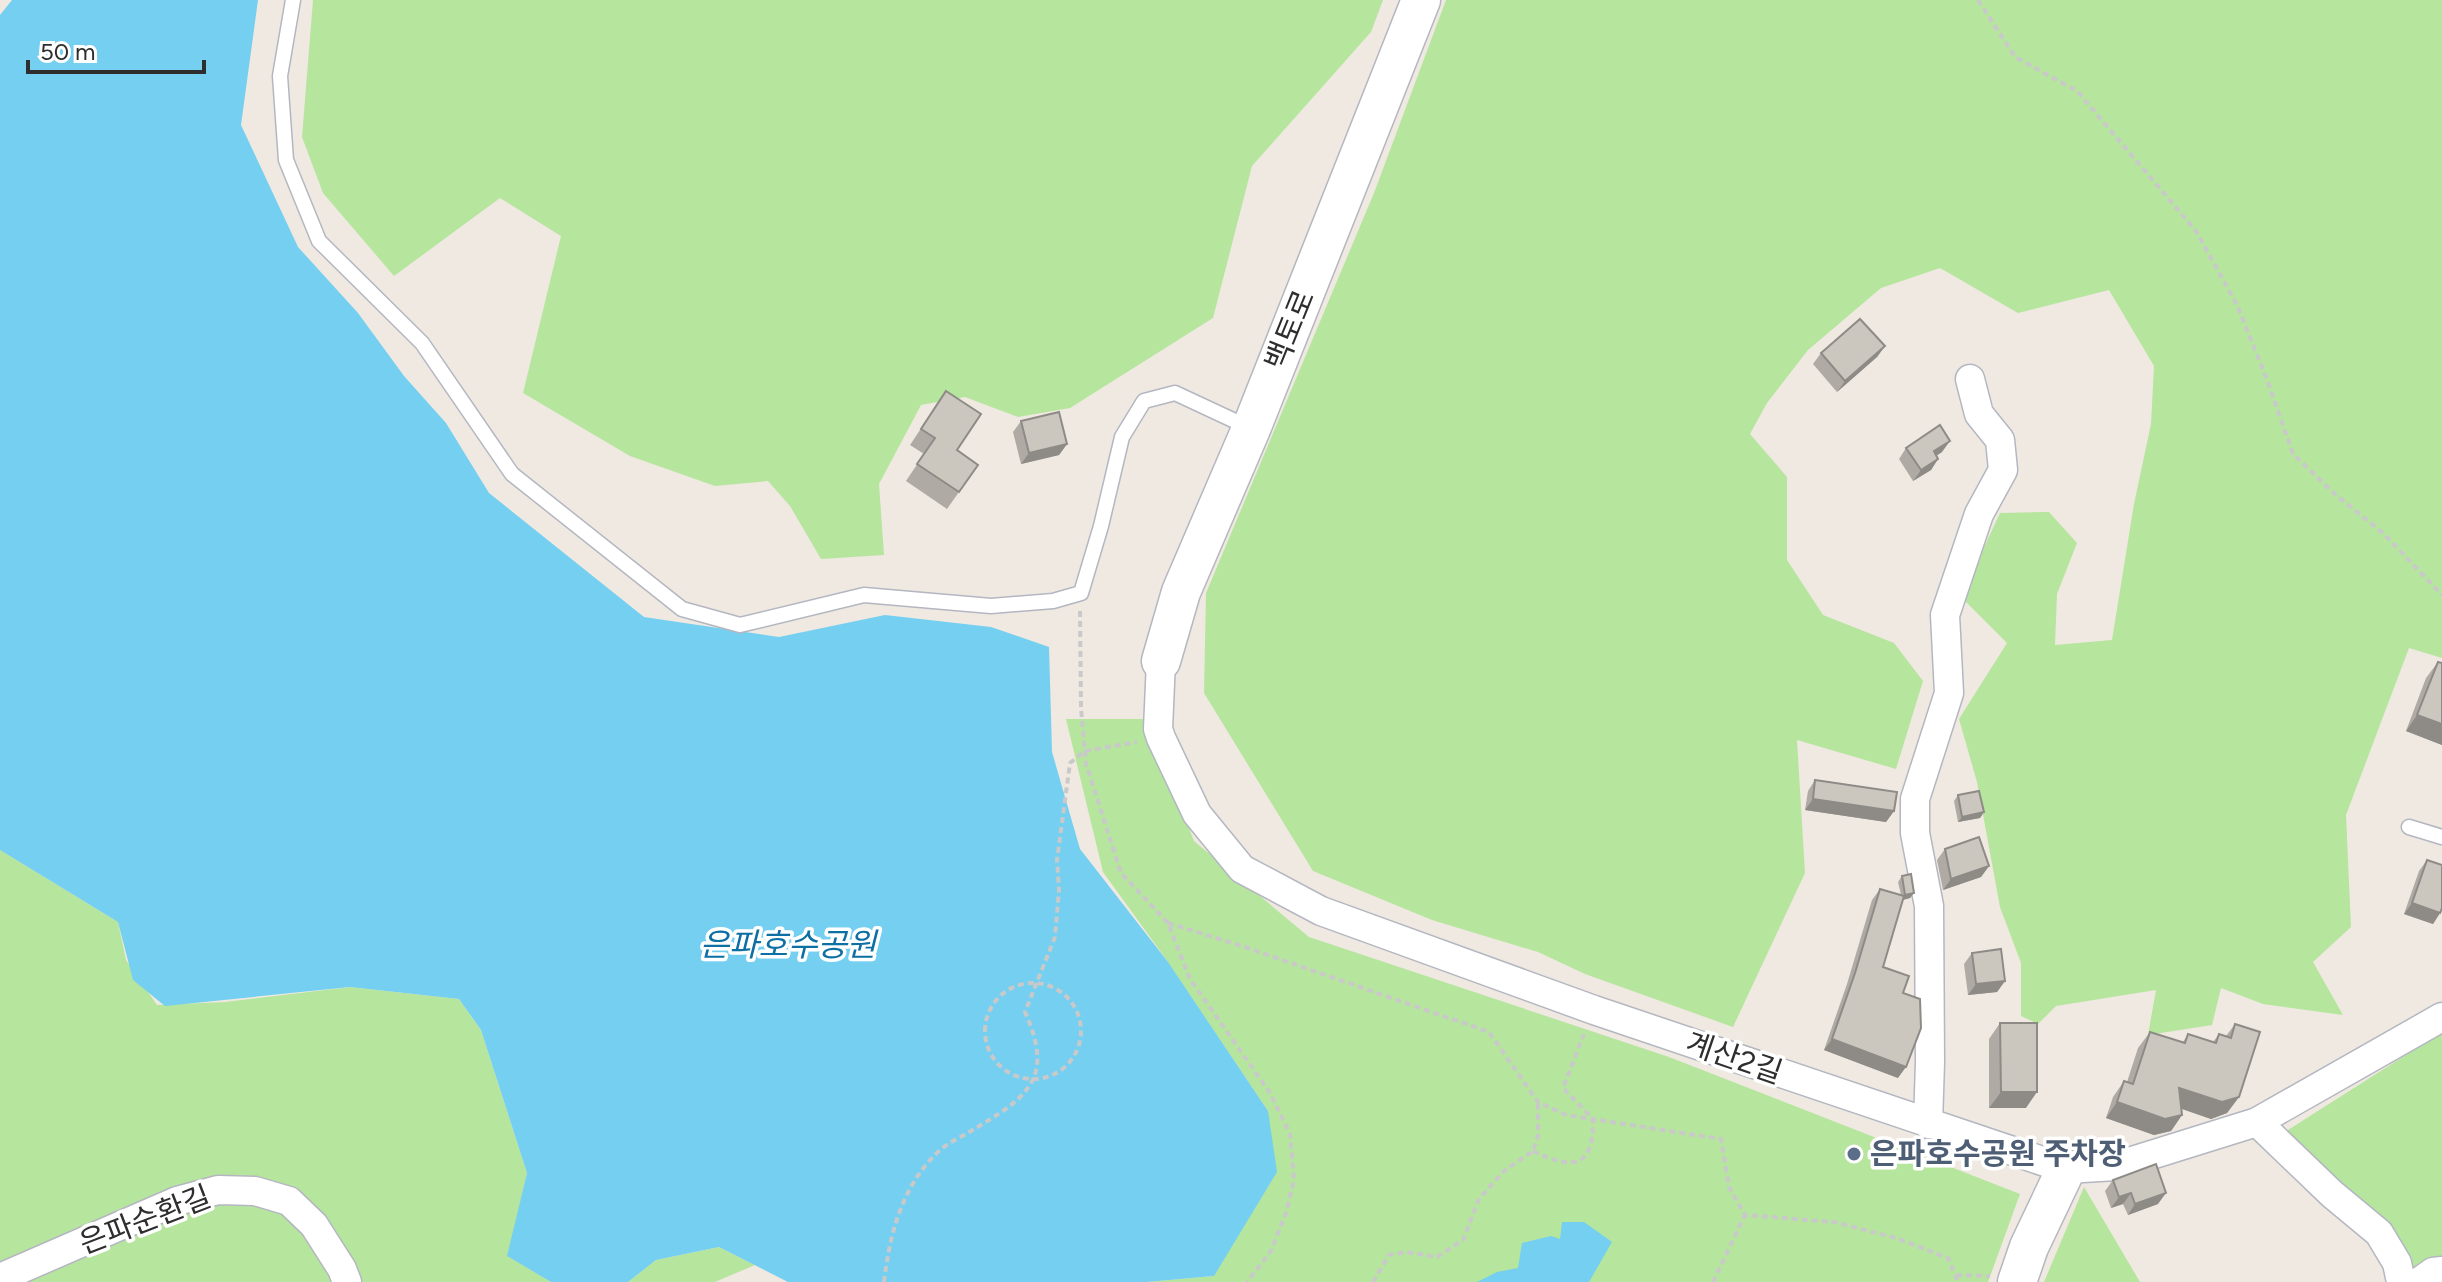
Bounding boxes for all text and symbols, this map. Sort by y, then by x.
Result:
scale bar [28,24,204,74]
text: 50 m [40,37,96,66]
street label: 백토로 [1257,284,1322,375]
water label: 은파호수공원 [700,926,879,964]
street label: 계산2길 [1681,1024,1787,1091]
place label: 은파호수공원 주차장 [1870,1135,2126,1172]
marker: 은파호수공원 주차장 [1845,1145,1863,1163]
street label: 은파순환길 [74,1178,216,1262]

